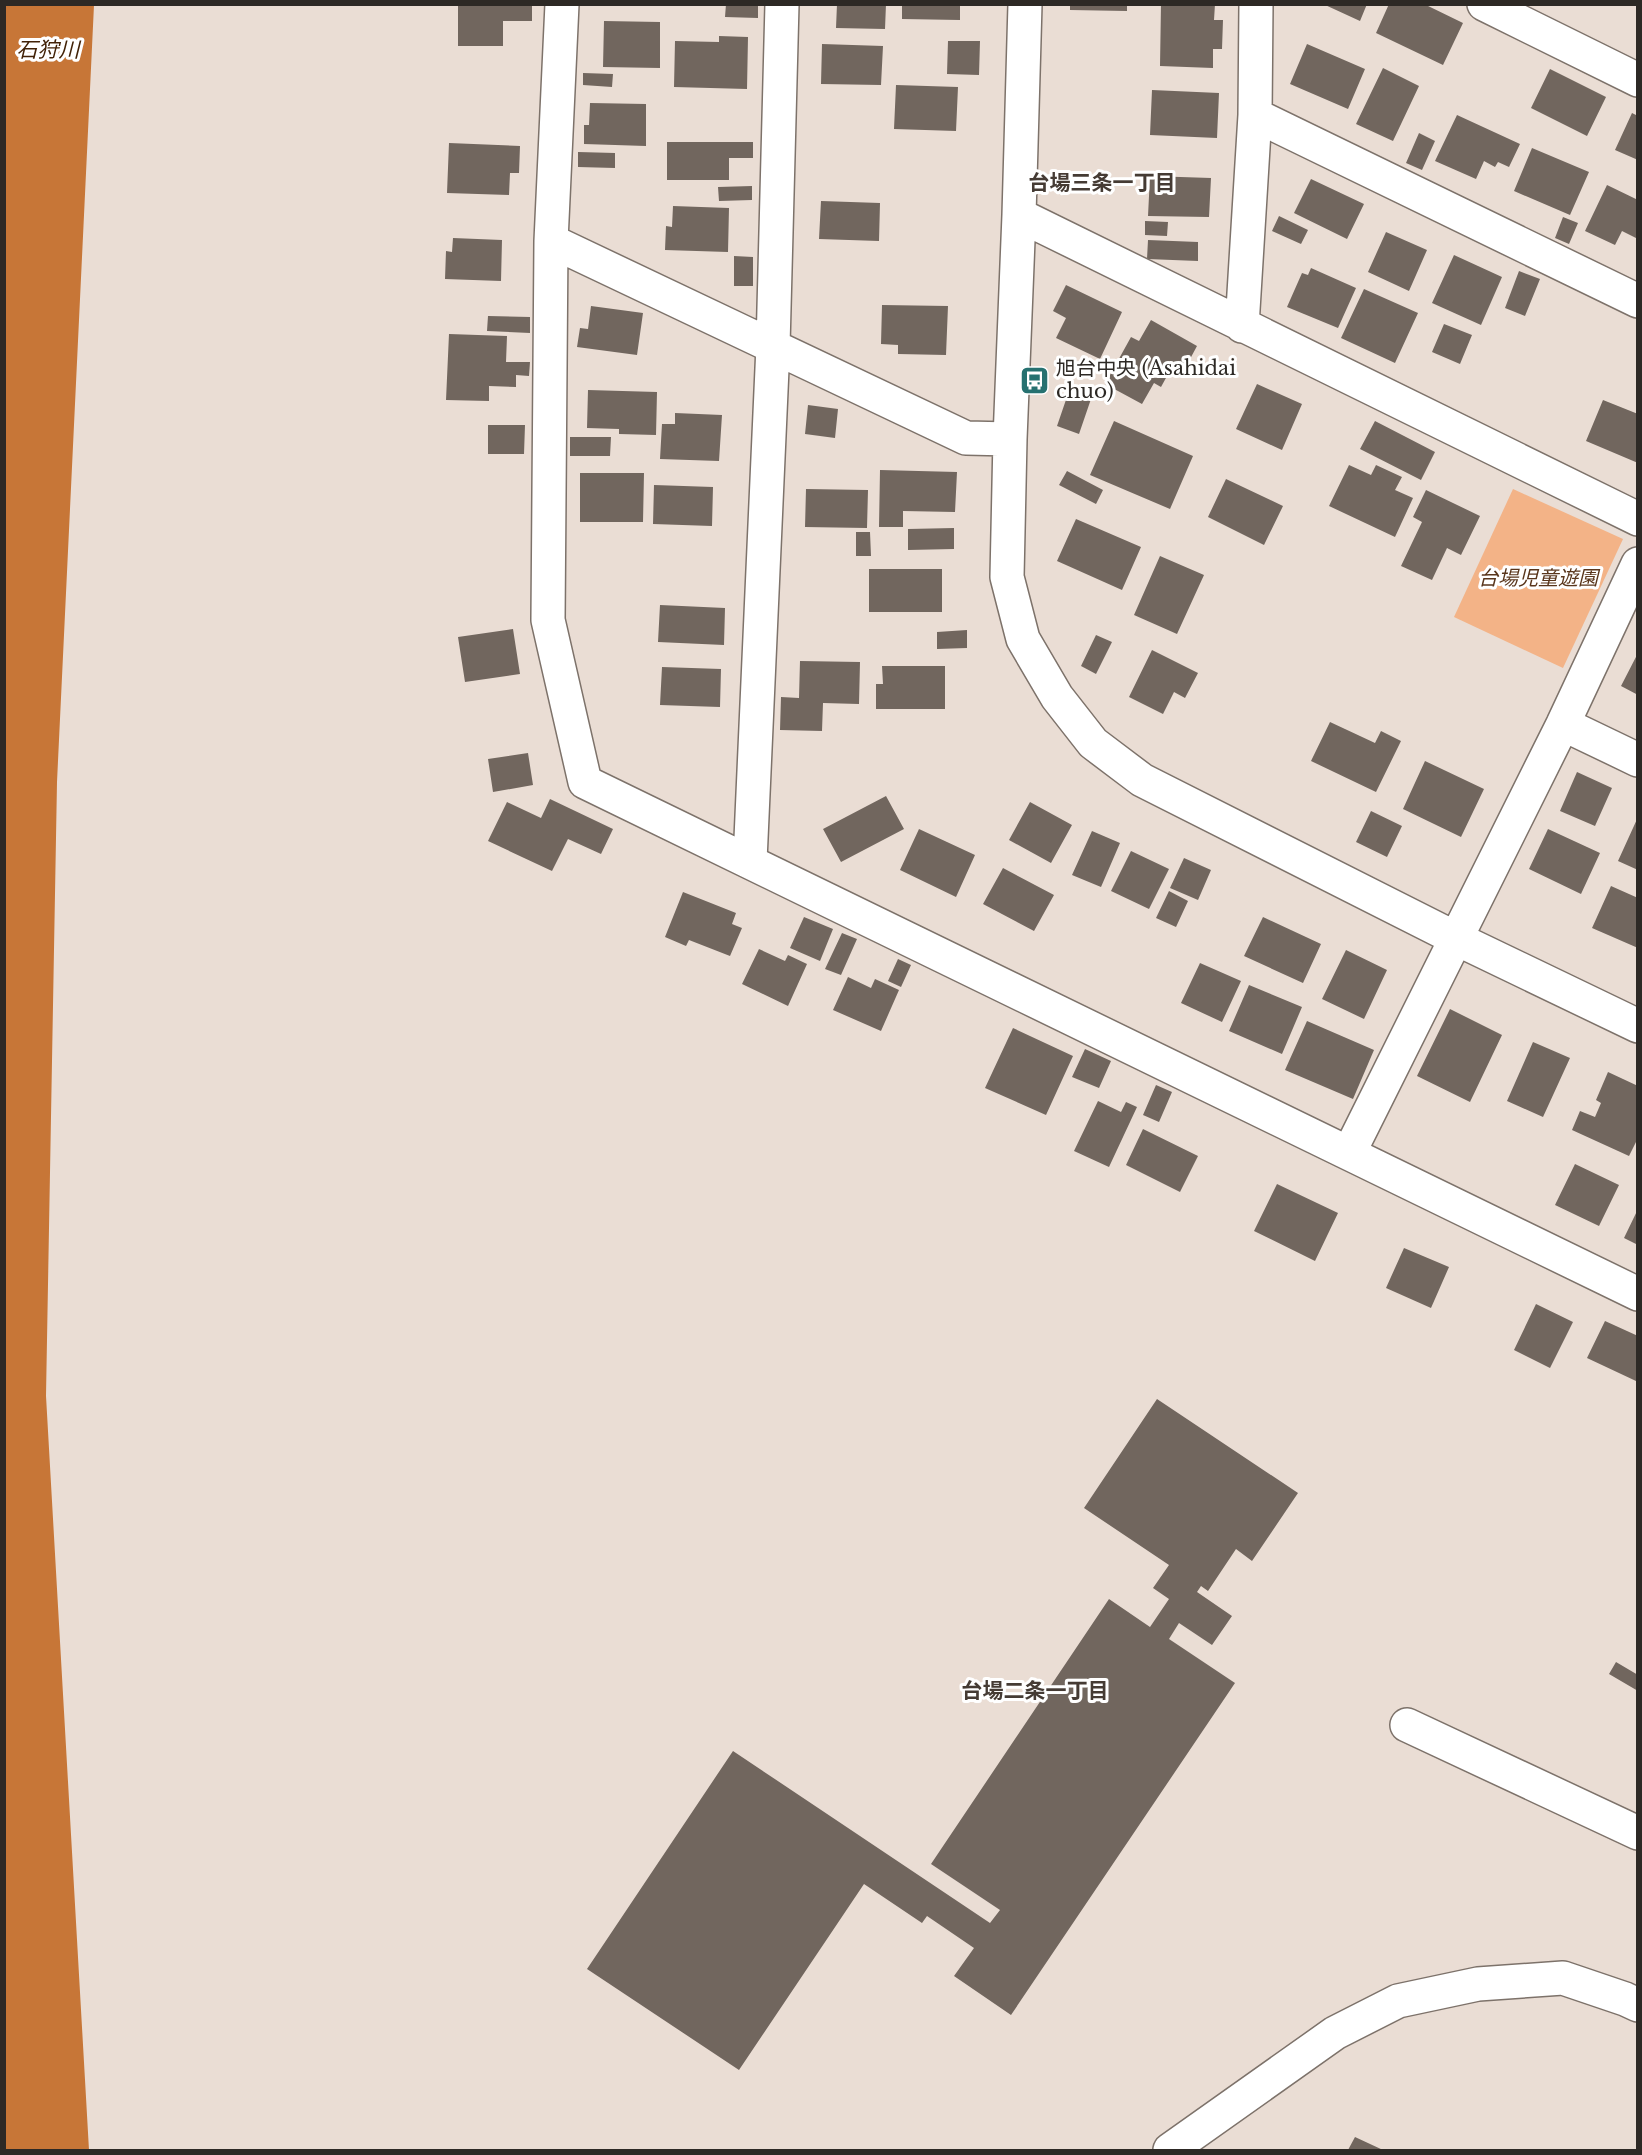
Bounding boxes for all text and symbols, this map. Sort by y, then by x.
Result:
water label: 石狩川 [17,37,81,63]
district label: 台場三条一丁目 [1029,170,1176,196]
place label: 旭台中央 (Asahidai chuo) [1056,356,1236,403]
bus stop icon: 旭台中央 (Asahidai chuo) [1019,364,1051,396]
park label: 台場児童遊園 [1478,566,1601,590]
district label: 台場二条一丁目 [962,1678,1109,1704]

